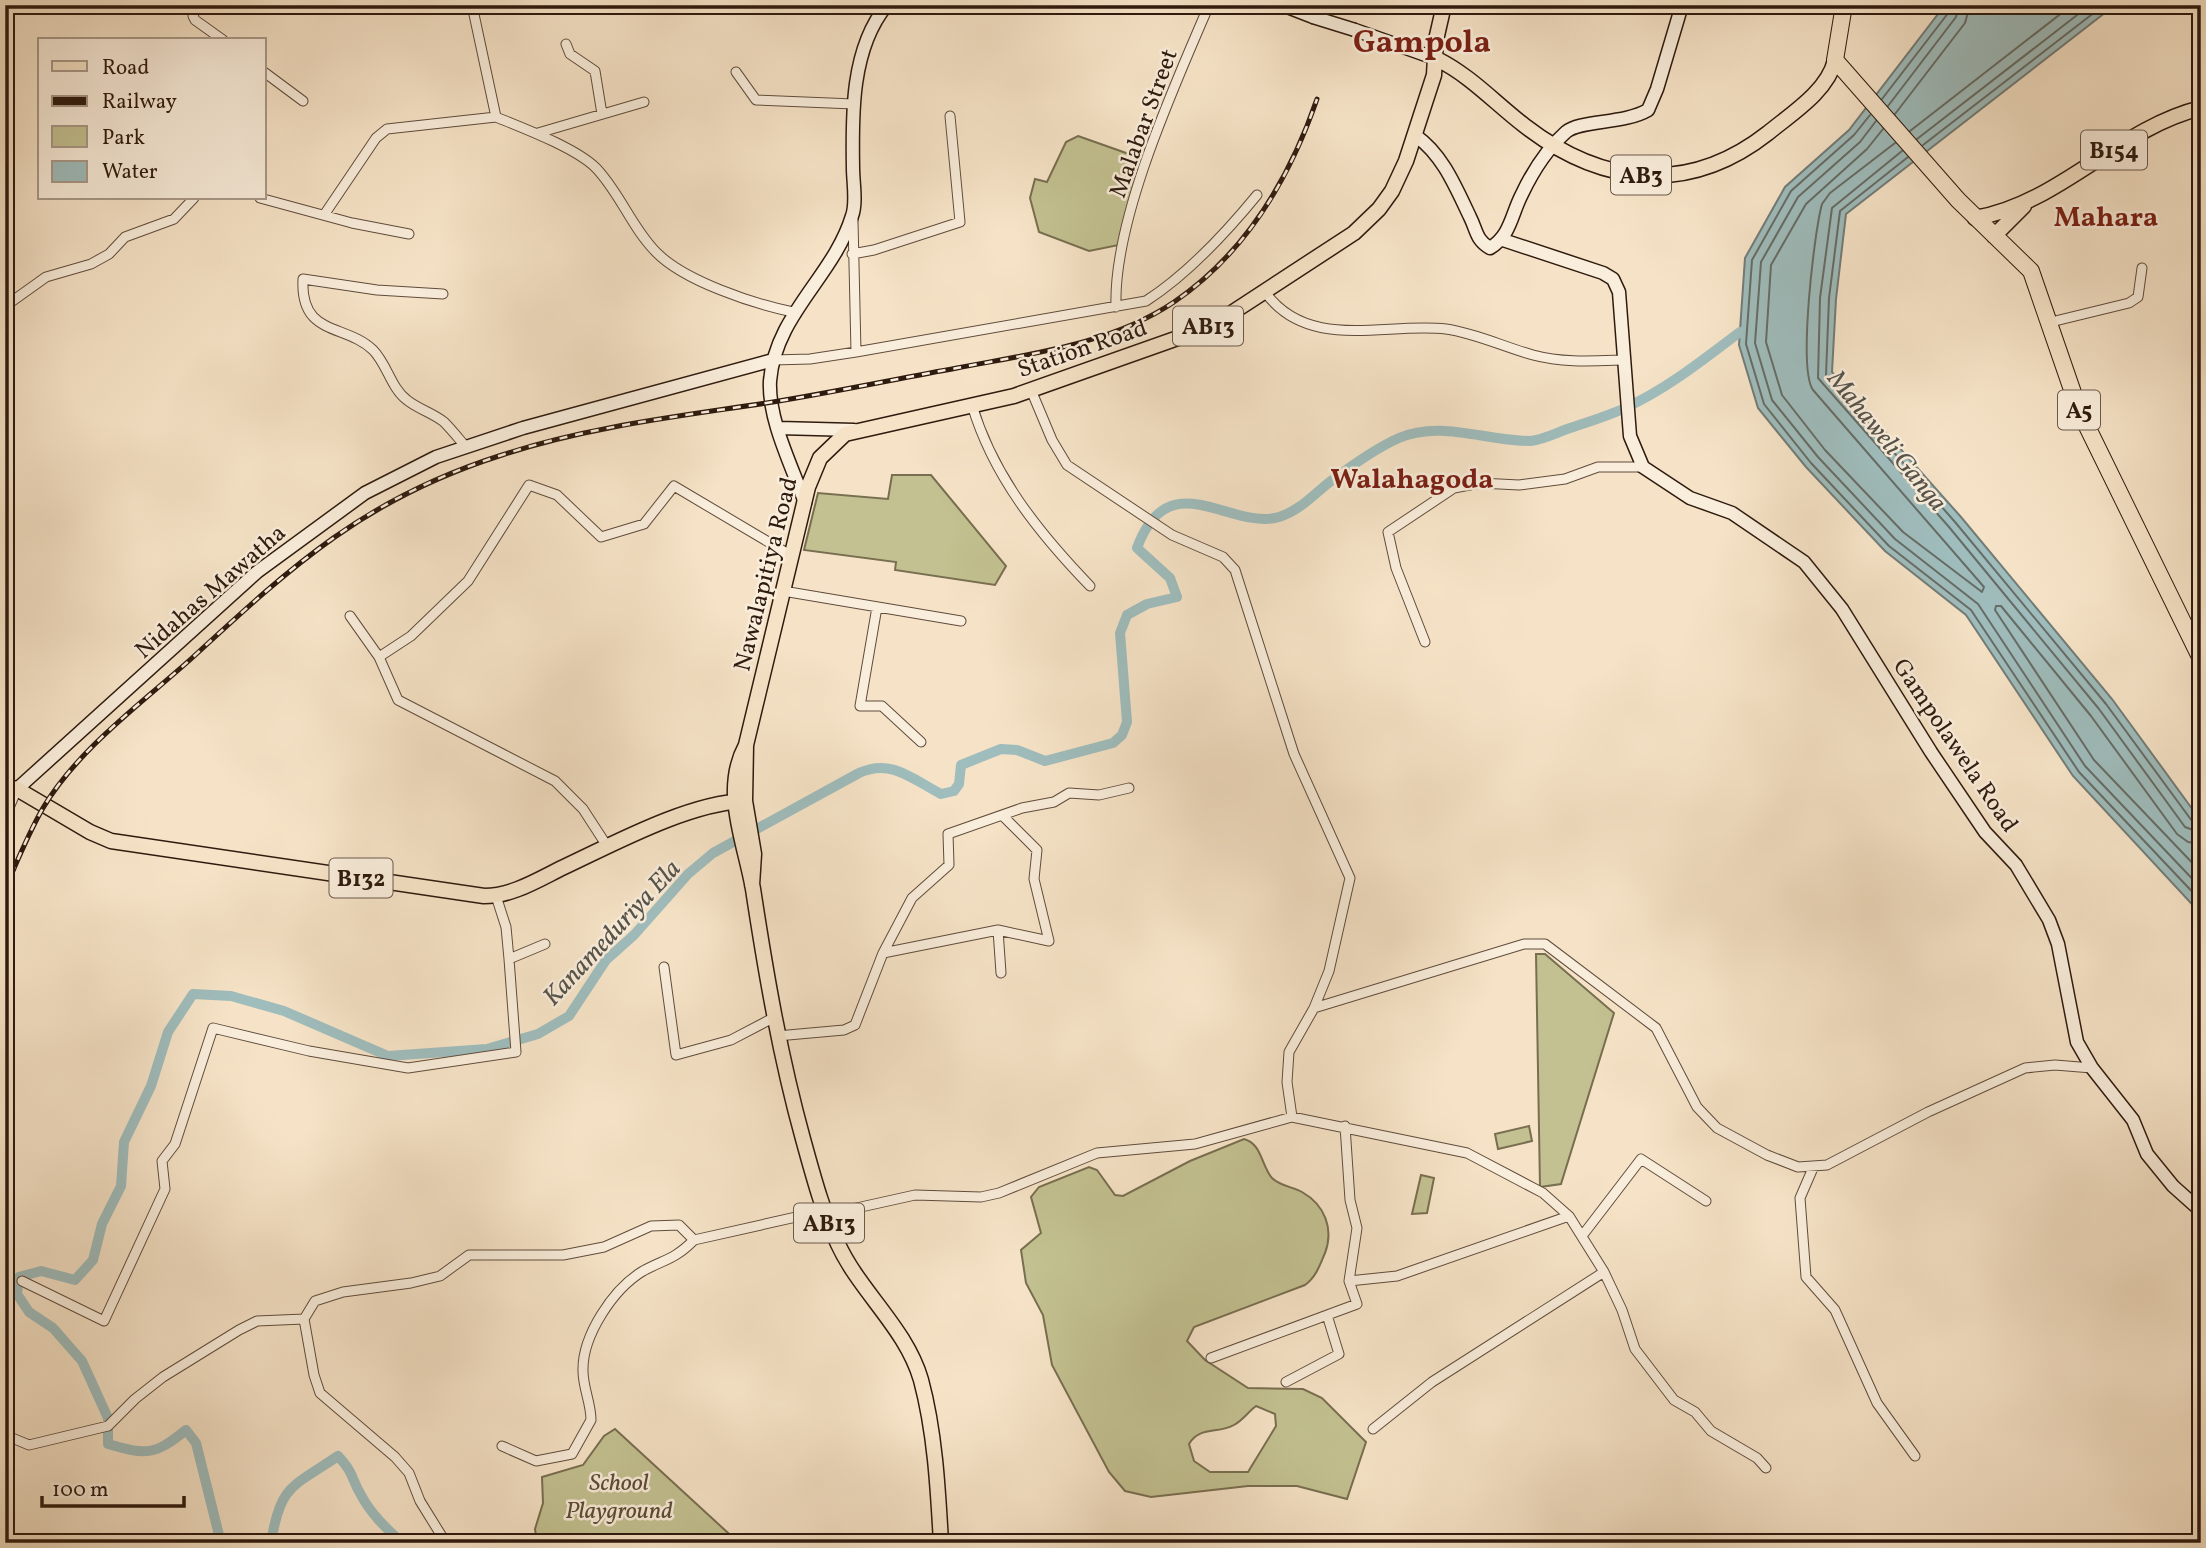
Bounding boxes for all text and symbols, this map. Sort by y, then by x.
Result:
district label: Gampola [1353,22,1491,66]
legend [38,38,266,200]
street label: Malabar Street [1102,44,1188,203]
text: Road [102,54,149,83]
text: Railway [102,88,178,117]
text: Park [102,124,145,153]
road number: B154 [2081,130,2147,169]
road number: AB3 [1611,156,1671,194]
text: Water [102,158,158,187]
district label: Mahara [2054,199,2158,238]
road number: AB13 [1173,306,1243,346]
street label: Station Road [1013,312,1152,388]
water label: Mahaweli Ganga [1818,362,1955,520]
road number: A5 [2058,390,2100,430]
district label: Walahagoda [1330,461,1494,500]
street label: Nawalapitiya Road [726,474,808,675]
street label: Nidahas Mawatha [128,517,294,668]
street label: Gampolawela Road [1883,652,2025,840]
water label: Kanameduriya Ela [535,852,690,1014]
road number: B132 [330,858,392,898]
road number: AB13 [794,1204,864,1242]
scale bar [42,1464,184,1508]
park label: School Playground [565,1467,673,1529]
text: 100 m [52,1476,109,1505]

